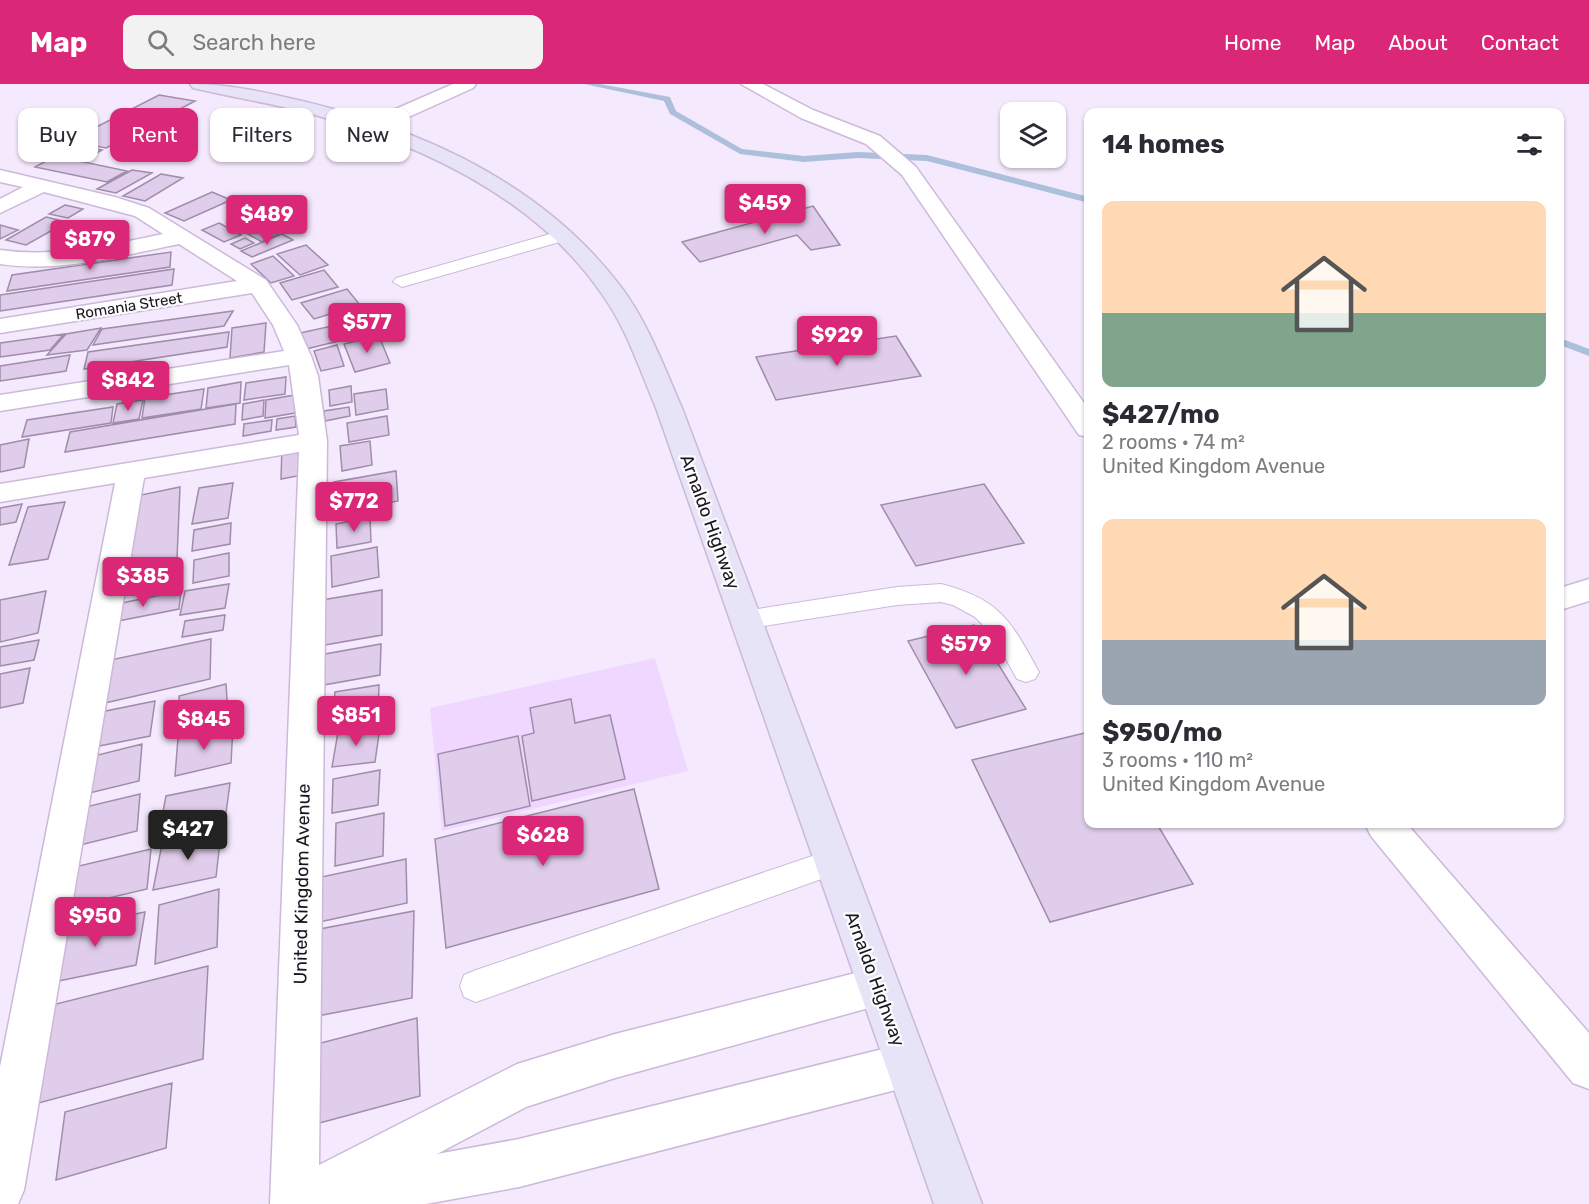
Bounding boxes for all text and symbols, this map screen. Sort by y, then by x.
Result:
search box [123,15,543,69]
text: Map [30,26,87,59]
icon: search [144,26,177,59]
text: Search here [192,29,316,56]
text: Home [1224,30,1281,55]
text: Map [1314,30,1355,55]
text: About [1388,30,1448,55]
text: Contact [1481,30,1559,55]
map controls [1000,102,1066,168]
button: layers [1000,102,1066,168]
chip: Buy [18,108,98,162]
chip: Rent [110,108,198,162]
chip: Filters [210,108,314,162]
chip: New [326,108,410,162]
icon: filters [1513,128,1546,161]
text: 14 homes [1102,129,1225,160]
pin: $459 [729,184,801,235]
text: $459 [739,191,791,215]
pin: $489 [231,195,303,246]
text: $489 [240,202,294,226]
pin: $879 [54,220,126,271]
text: $879 [64,227,116,251]
icon: home [1270,240,1378,348]
street label: Romania Street [74,289,184,323]
pin: $577 [331,303,403,354]
text: $577 [342,310,392,334]
pin: $929 [801,316,873,367]
text: $929 [811,323,863,347]
pin: $842 [92,361,164,412]
text: $842 [101,368,155,392]
text: $427/mo [1102,399,1220,430]
text: 2 rooms · 74 m² [1102,430,1245,454]
street label: Arnaldo Highway [675,451,745,593]
text: United Kingdom Avenue [1102,454,1325,478]
pin: $772 [318,482,390,533]
text: $772 [329,489,379,513]
pin: $385 [107,557,179,608]
icon: home [1270,558,1378,666]
text: $385 [117,564,170,588]
pin: $579 [930,625,1002,676]
text: $579 [941,632,991,656]
pin: $851 [320,696,392,747]
pin: $845 [168,700,240,751]
text: $851 [331,703,381,727]
text: $845 [177,707,231,731]
text: $950/mo [1102,717,1222,748]
text: 3 rooms · 110 m² [1102,748,1253,772]
text: United Kingdom Avenue [1102,772,1325,796]
street label: United Kingdom Avenue [289,783,315,985]
pin: $427 [152,810,224,861]
pin: $628 [507,816,579,867]
text: $427 [162,817,214,841]
text: $628 [517,823,569,847]
pin: $950 [59,897,131,948]
text: $950 [69,904,121,928]
street label: Arnaldo Highway [840,908,910,1050]

